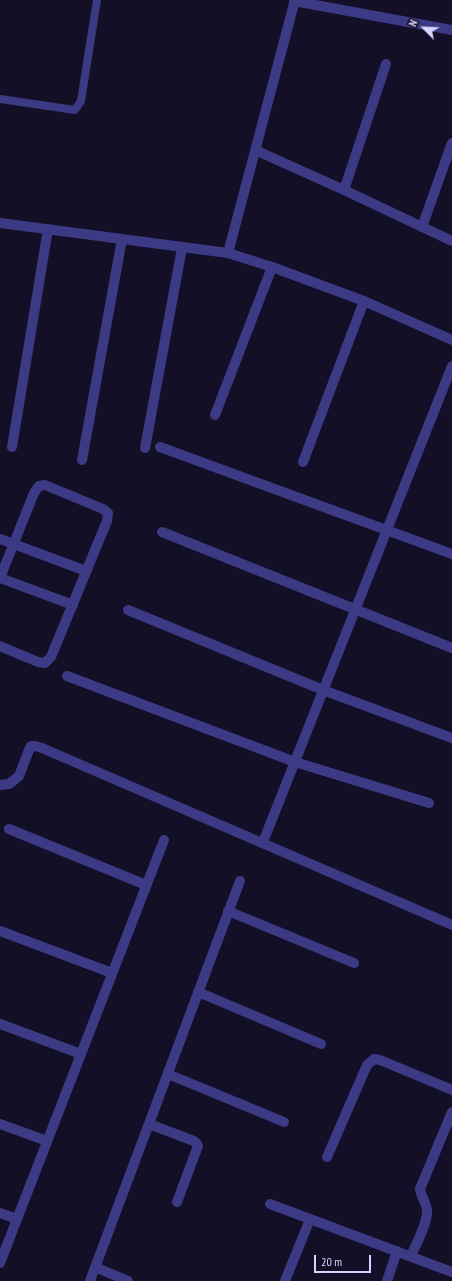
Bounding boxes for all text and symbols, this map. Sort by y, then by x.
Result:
north arrow [404,8,444,48]
text: N [405,18,421,29]
scale bar [316,1247,373,1273]
text: 20 m [321,1254,342,1269]

